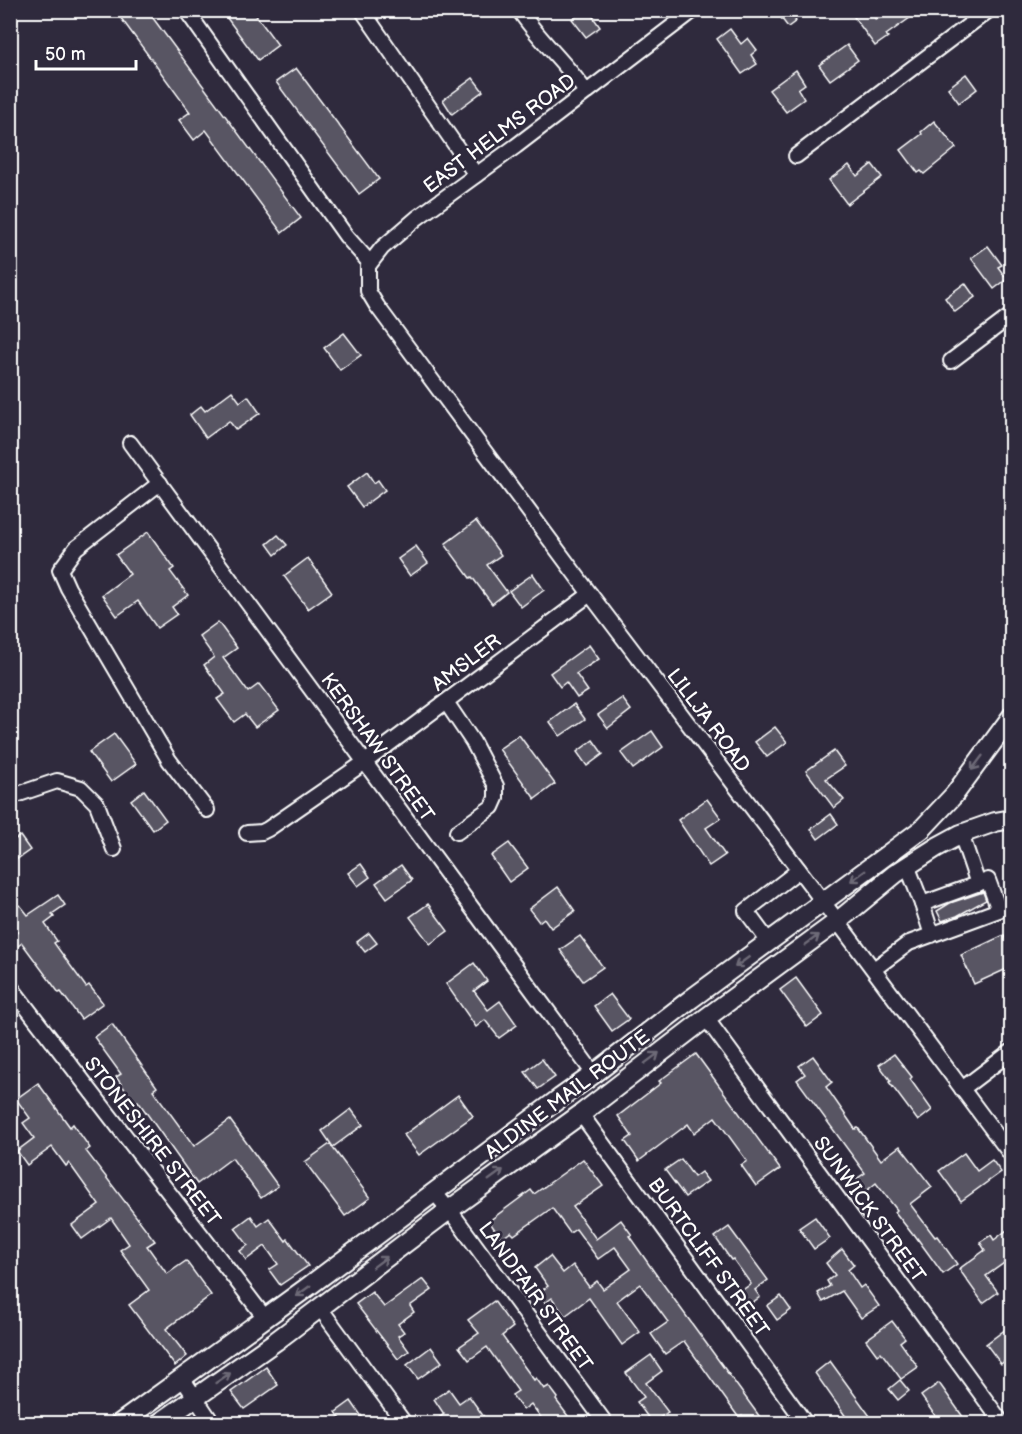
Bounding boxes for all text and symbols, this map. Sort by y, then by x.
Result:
scale bar [36,33,136,71]
text: 50 m [45,44,86,65]
street label: EAST HELMS ROAD [419,69,580,199]
street label: AMSLER [427,629,506,697]
street label: LILLJA ROAD [661,664,755,777]
street label: KERSHAW STREET [315,669,439,826]
one-way arrow [971,755,983,771]
one-way arrow [851,869,867,882]
one-way arrow [803,934,819,946]
one-way arrow [735,955,751,968]
street label: ALDINE MAIL ROUTE [481,1025,655,1165]
street label: STONESHIRE STREET [79,1052,226,1231]
one-way arrow [644,1052,660,1065]
street label: SUNWICK STREET [808,1132,930,1287]
one-way arrow [488,1169,504,1182]
street label: BURTCLIFF STREET [643,1174,774,1342]
street label: LANDFAIR STREET [473,1217,597,1376]
one-way arrow [372,1256,388,1269]
one-way arrow [296,1285,312,1297]
one-way arrow [214,1372,231,1384]

